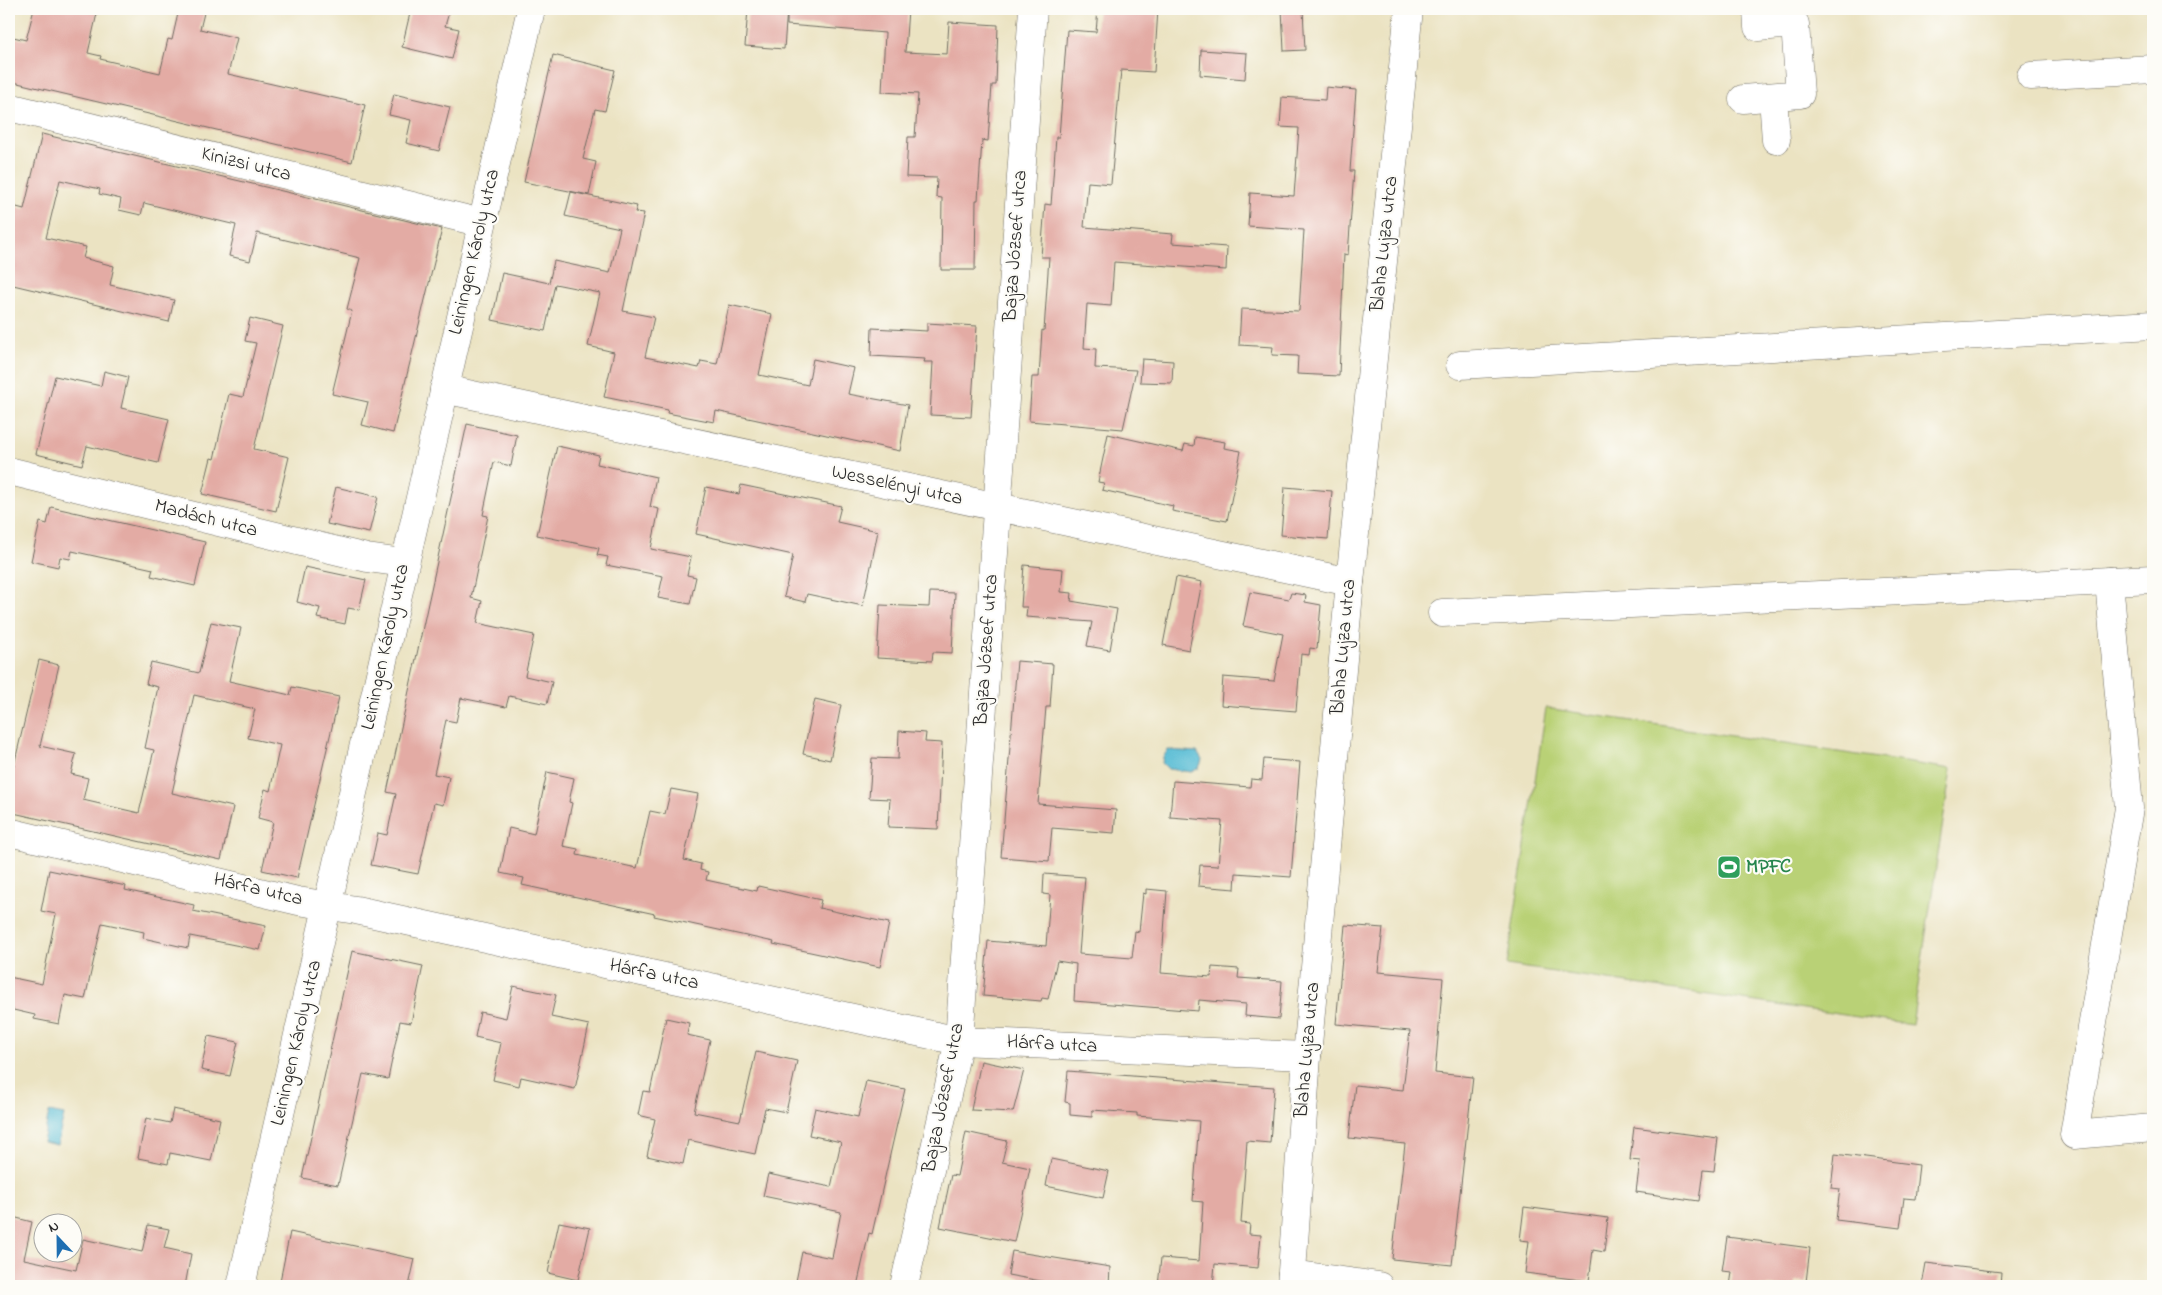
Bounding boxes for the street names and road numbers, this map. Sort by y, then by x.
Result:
street label: Kinizsi utca [198,140,294,190]
street label: Leiningen Károly utca [442,166,509,338]
street label: Bajza József utca [996,169,1036,324]
street label: Blaha Lujza utca [1363,175,1407,314]
street label: Wesselényi utca [829,458,965,514]
street label: Madách utca [151,492,261,546]
street label: Leiningen Károly utca [354,561,419,733]
street label: Bajza József utca [967,573,1007,728]
street label: Blaha Lujza utca [1324,578,1364,717]
street label: Hárfa utca [210,866,306,914]
street label: Hárfa utca [607,951,701,999]
street label: Leiningen Károly utca [264,957,331,1129]
street label: Blaha Lujza utca [1288,981,1328,1120]
street label: Bajza József utca [915,1021,973,1176]
street label: Hárfa utca [1006,1028,1098,1062]

